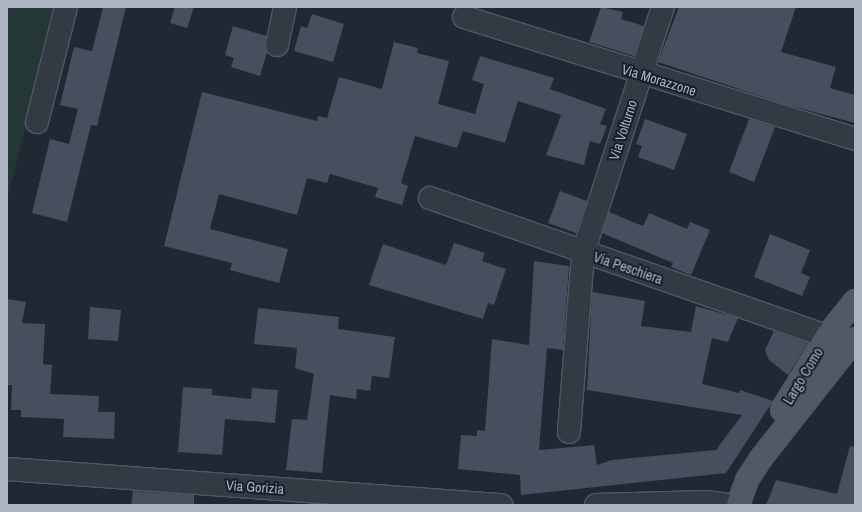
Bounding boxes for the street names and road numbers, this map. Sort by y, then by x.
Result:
street label: Via Morazzone [620,61,698,99]
street label: Via Volturno [605,98,641,162]
street label: Via Peschiera [591,248,665,288]
street label: Largo Como [780,345,826,407]
street label: Via Gorizia [226,477,284,497]

